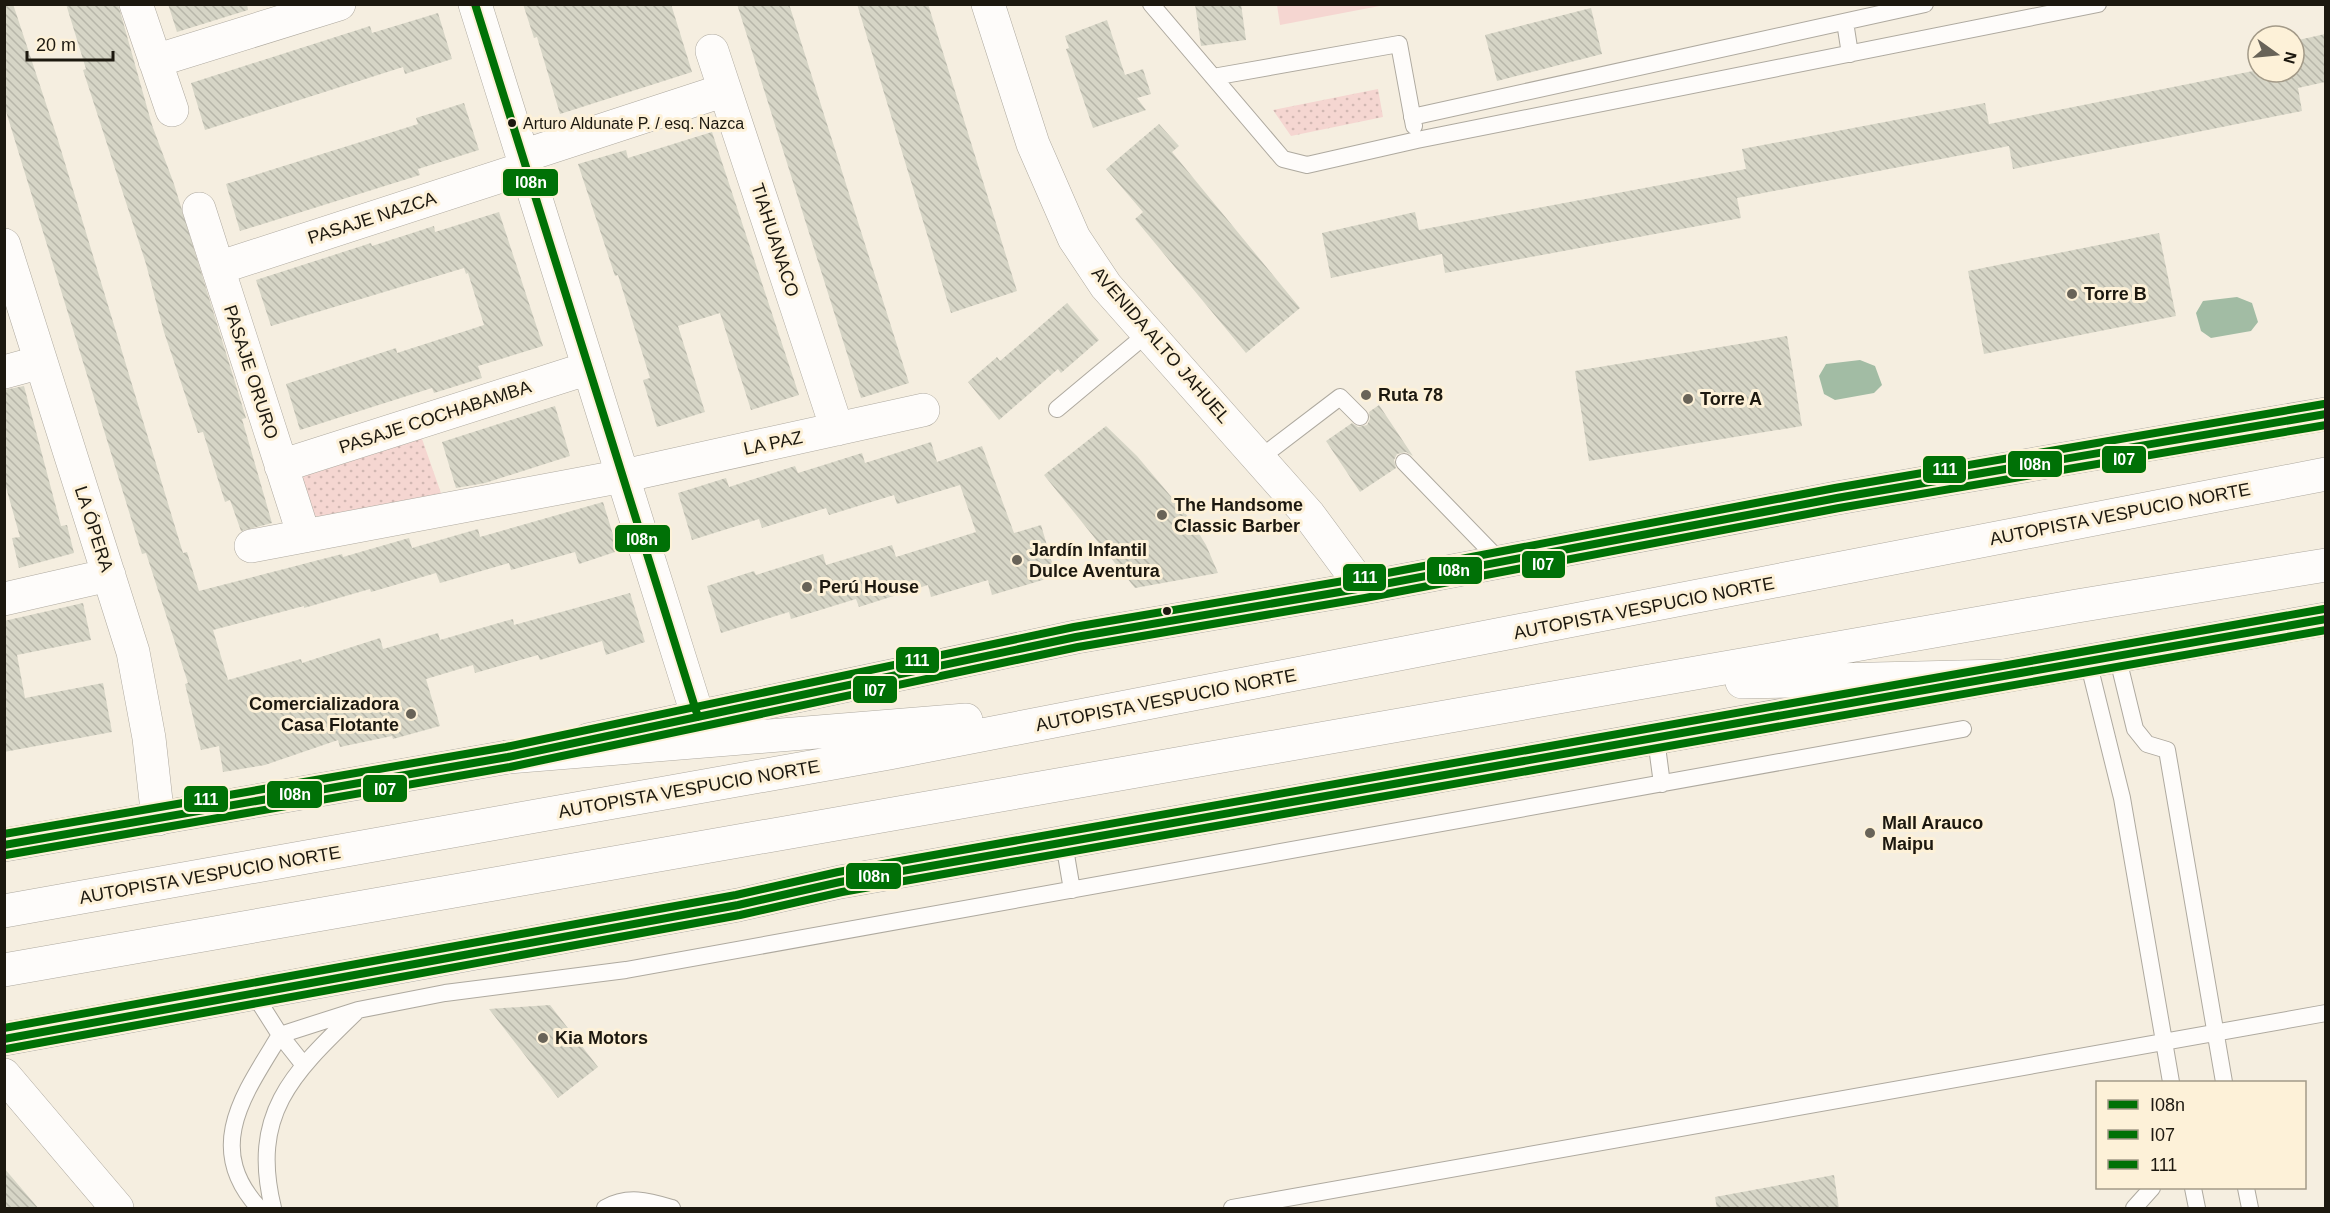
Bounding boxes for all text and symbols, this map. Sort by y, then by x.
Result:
scale bar [27,24,112,62]
north arrow [2246,24,2306,84]
text: 20 m [36,35,76,55]
text: N [2280,50,2300,66]
place label: Arturo Aldunate P. / esq. Nazca [523,115,744,132]
marker: Arturo Aldunate P. / esq. Nazca [506,117,518,129]
line badge: I08n [502,168,559,197]
text: I08n [515,174,547,191]
street label: TIAHUANACO [747,181,803,299]
street label: PASAJE NAZCA [305,188,439,248]
street label: AVENIDA ALTO JAHUEL [1088,263,1234,427]
place label: Torre B [2084,284,2147,304]
marker: Torre B [2065,287,2079,301]
street label: PASAJE ORURO [220,302,282,442]
street label: PASAJE COCHABAMBA [336,376,534,458]
place label: Ruta 78 [1378,385,1443,405]
marker: Ruta 78 [1359,388,1373,402]
place label: Torre A [1700,389,1762,409]
marker: Torre A [1681,392,1695,406]
street label: LA PAZ [742,427,804,459]
line badge: I07 [2101,445,2147,474]
line badge: I08n [2007,450,2063,478]
text: I07 [2113,451,2135,468]
line badge: 111 [1922,455,1967,484]
text: I08n [2019,456,2051,473]
text: 111 [1933,461,1958,478]
street label: AUTOPISTA VESPUCIO NORTE [1988,479,2252,549]
street label: LA ÓPERA [71,483,118,574]
place label: The Handsome Classic Barber [1174,495,1303,536]
marker: The Handsome Classic Barber [1155,508,1169,522]
line badge: I08n [614,524,671,553]
text: I08n [626,531,658,548]
place label: Jardín Infantil Dulce Aventura [1029,540,1161,581]
line badge: I07 [1521,550,1566,579]
marker: Jardín Infantil Dulce Aventura [1010,553,1024,567]
line badge: I08n [1426,556,1483,585]
text: I07 [1532,556,1554,573]
text: I08n [1438,562,1470,579]
line badge: 111 [1342,563,1387,592]
text: 111 [1353,569,1378,586]
street label: AUTOPISTA VESPUCIO NORTE [1512,573,1776,643]
place label: Perú House [819,577,919,597]
marker: Perú House [800,580,814,594]
unlabelled marker [1161,605,1173,617]
line badge: 111 [895,646,940,674]
text: 111 [905,652,930,669]
street label: AUTOPISTA VESPUCIO NORTE [1034,665,1298,735]
line badge: I07 [852,675,898,704]
text: I07 [864,682,886,699]
place label: Comercializadora Casa Flotante [249,694,400,735]
marker: Comercializadora Casa Flotante [404,707,418,721]
street label: AUTOPISTA VESPUCIO NORTE [557,756,821,822]
line badge: I07 [362,774,408,803]
line badge: I08n [266,780,323,809]
text: I07 [374,781,396,798]
line badge: 111 [183,785,229,813]
text: I08n [279,786,311,803]
text: 111 [194,791,219,808]
place label: Mall Arauco Maipu [1882,813,1983,854]
marker: Mall Arauco Maipu [1863,826,1877,840]
street label: AUTOPISTA VESPUCIO NORTE [78,842,342,908]
line badge: I08n [845,862,902,890]
text: I08n [858,868,890,885]
place label: Kia Motors [555,1028,648,1048]
marker: Kia Motors [536,1031,550,1045]
legend [2096,1081,2306,1189]
text: I08n [2150,1095,2185,1115]
text: I07 [2150,1125,2175,1145]
text: 111 [2150,1155,2177,1175]

